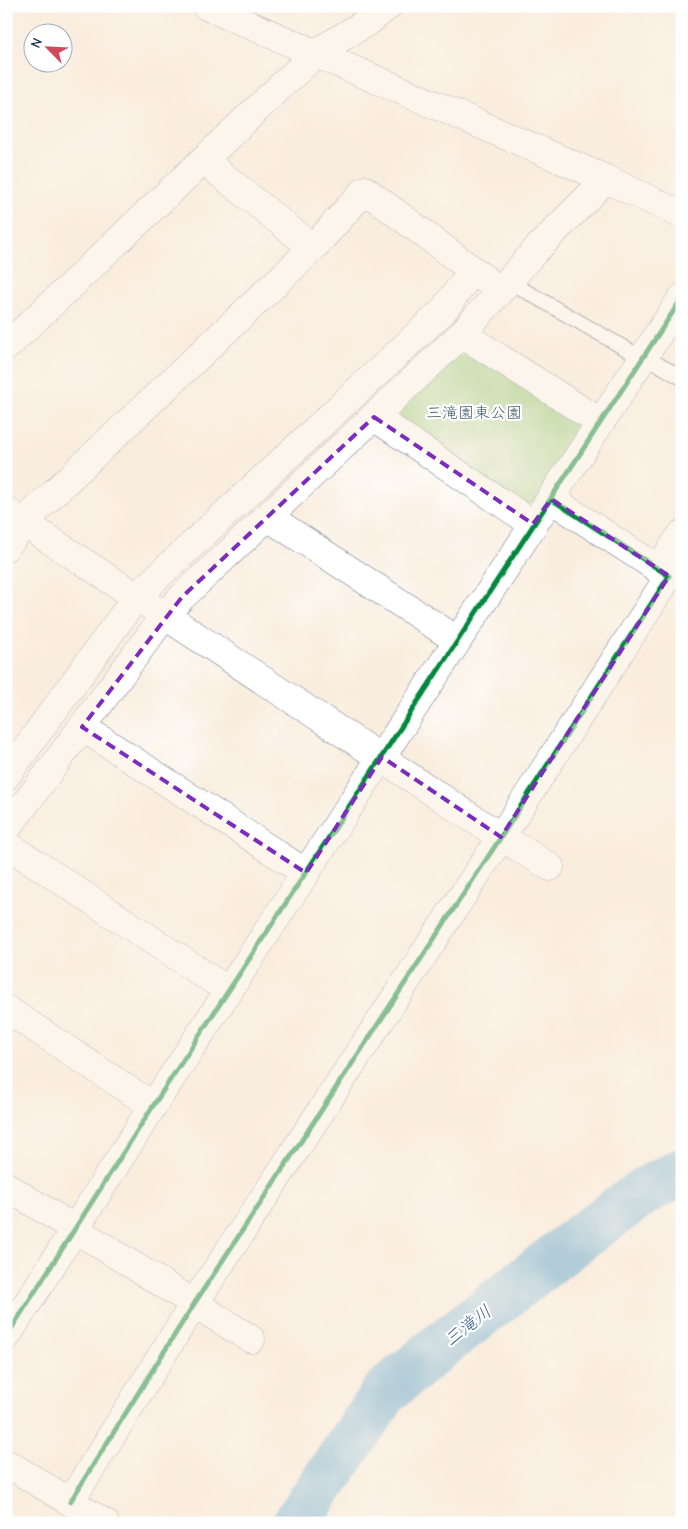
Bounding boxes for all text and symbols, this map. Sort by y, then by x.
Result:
north arrow [22,22,72,72]
text: N [27,35,46,51]
park label: 三滝園東公園 [426,404,522,422]
water label: 三滝川 [440,1301,496,1351]

